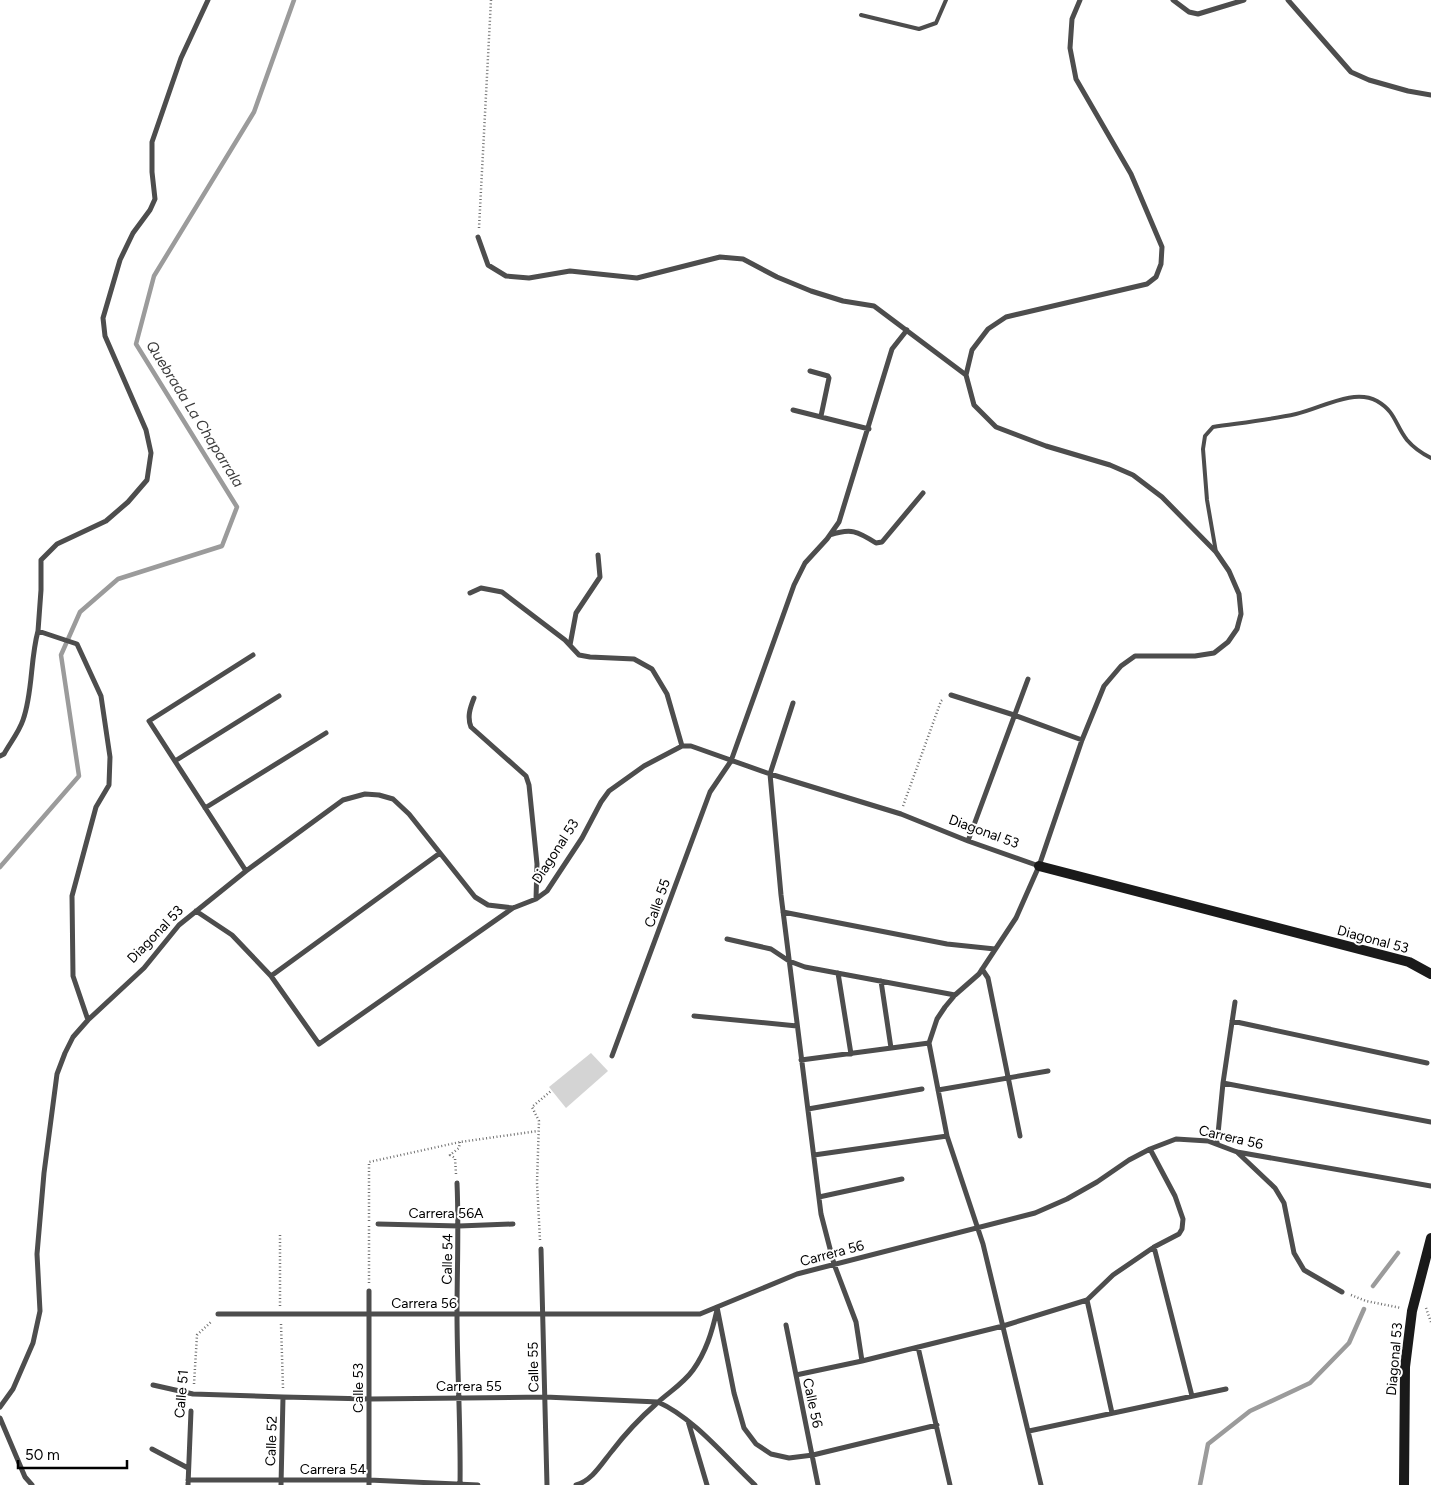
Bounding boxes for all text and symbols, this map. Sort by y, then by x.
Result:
water label: Quebrada La Chaparrala [142,337,248,491]
street label: Diagonal 53 [946,811,1021,852]
street label: Diagonal 53 [528,816,583,887]
street label: Calle 55 [641,876,674,930]
street label: Diagonal 53 [124,902,187,967]
street label: Diagonal 53 [1335,922,1411,957]
street label: Carrera 56 [1197,1122,1265,1153]
street label: Carrera 56A [408,1205,484,1222]
street label: Calle 54 [439,1233,456,1285]
street label: Carrera 56 [798,1237,866,1270]
street label: Carrera 56 [391,1295,457,1312]
street label: Diagonal 53 [1383,1322,1406,1396]
street label: Calle 55 [525,1342,542,1392]
street label: Calle 53 [350,1363,367,1413]
street label: Calle 51 [171,1369,192,1419]
street label: Calle 56 [799,1377,826,1430]
street label: Carrera 55 [436,1378,502,1395]
street label: Calle 52 [262,1416,281,1466]
scale bar [18,1438,126,1470]
text: 50 m [25,1446,60,1464]
street label: Carrera 54 [300,1461,367,1478]

